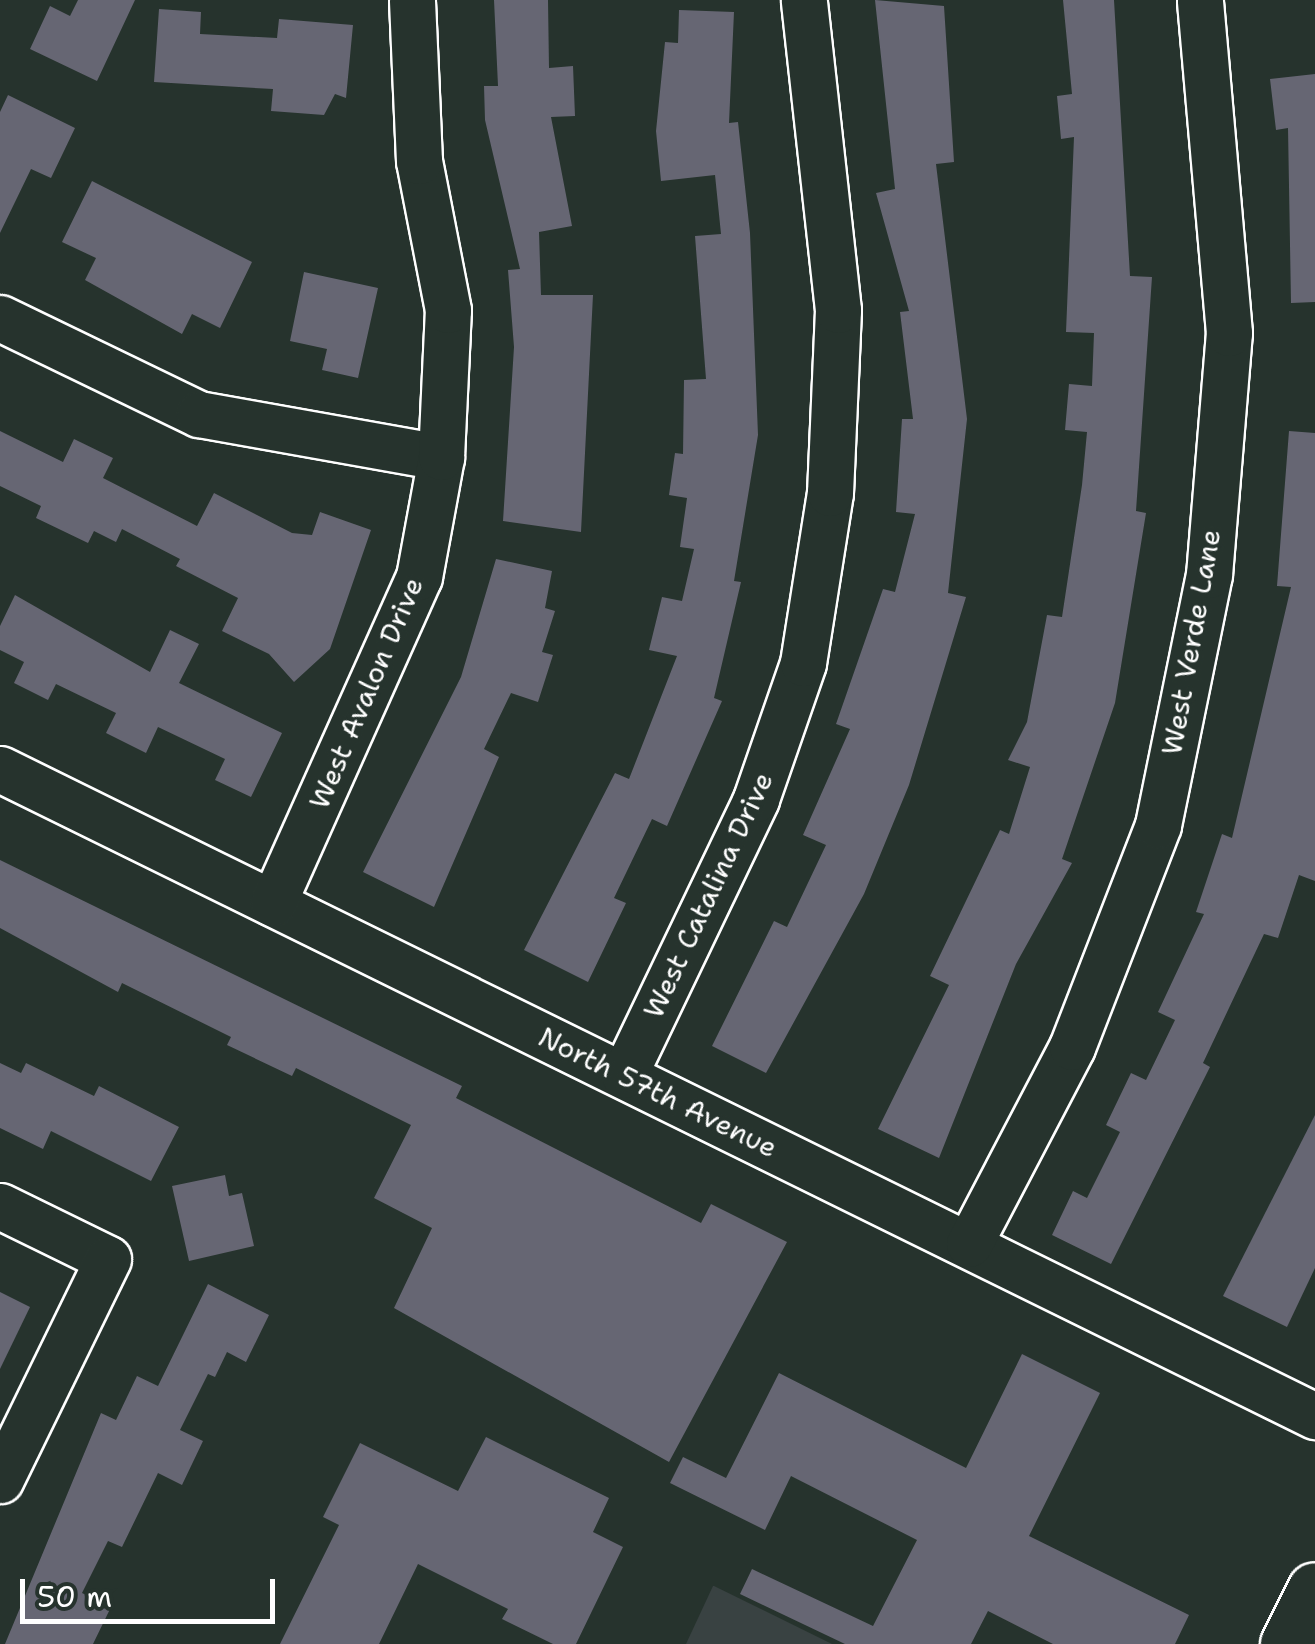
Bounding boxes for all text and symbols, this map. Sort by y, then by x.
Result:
street label: West Verde Lane [1155,526,1227,758]
street label: West Avalon Drive [302,572,430,814]
street label: West Catalina Drive [636,767,780,1023]
street label: North 57th Avenue [533,1020,783,1164]
scale bar [25,1559,280,1621]
text: 50 m [37,1576,112,1617]

